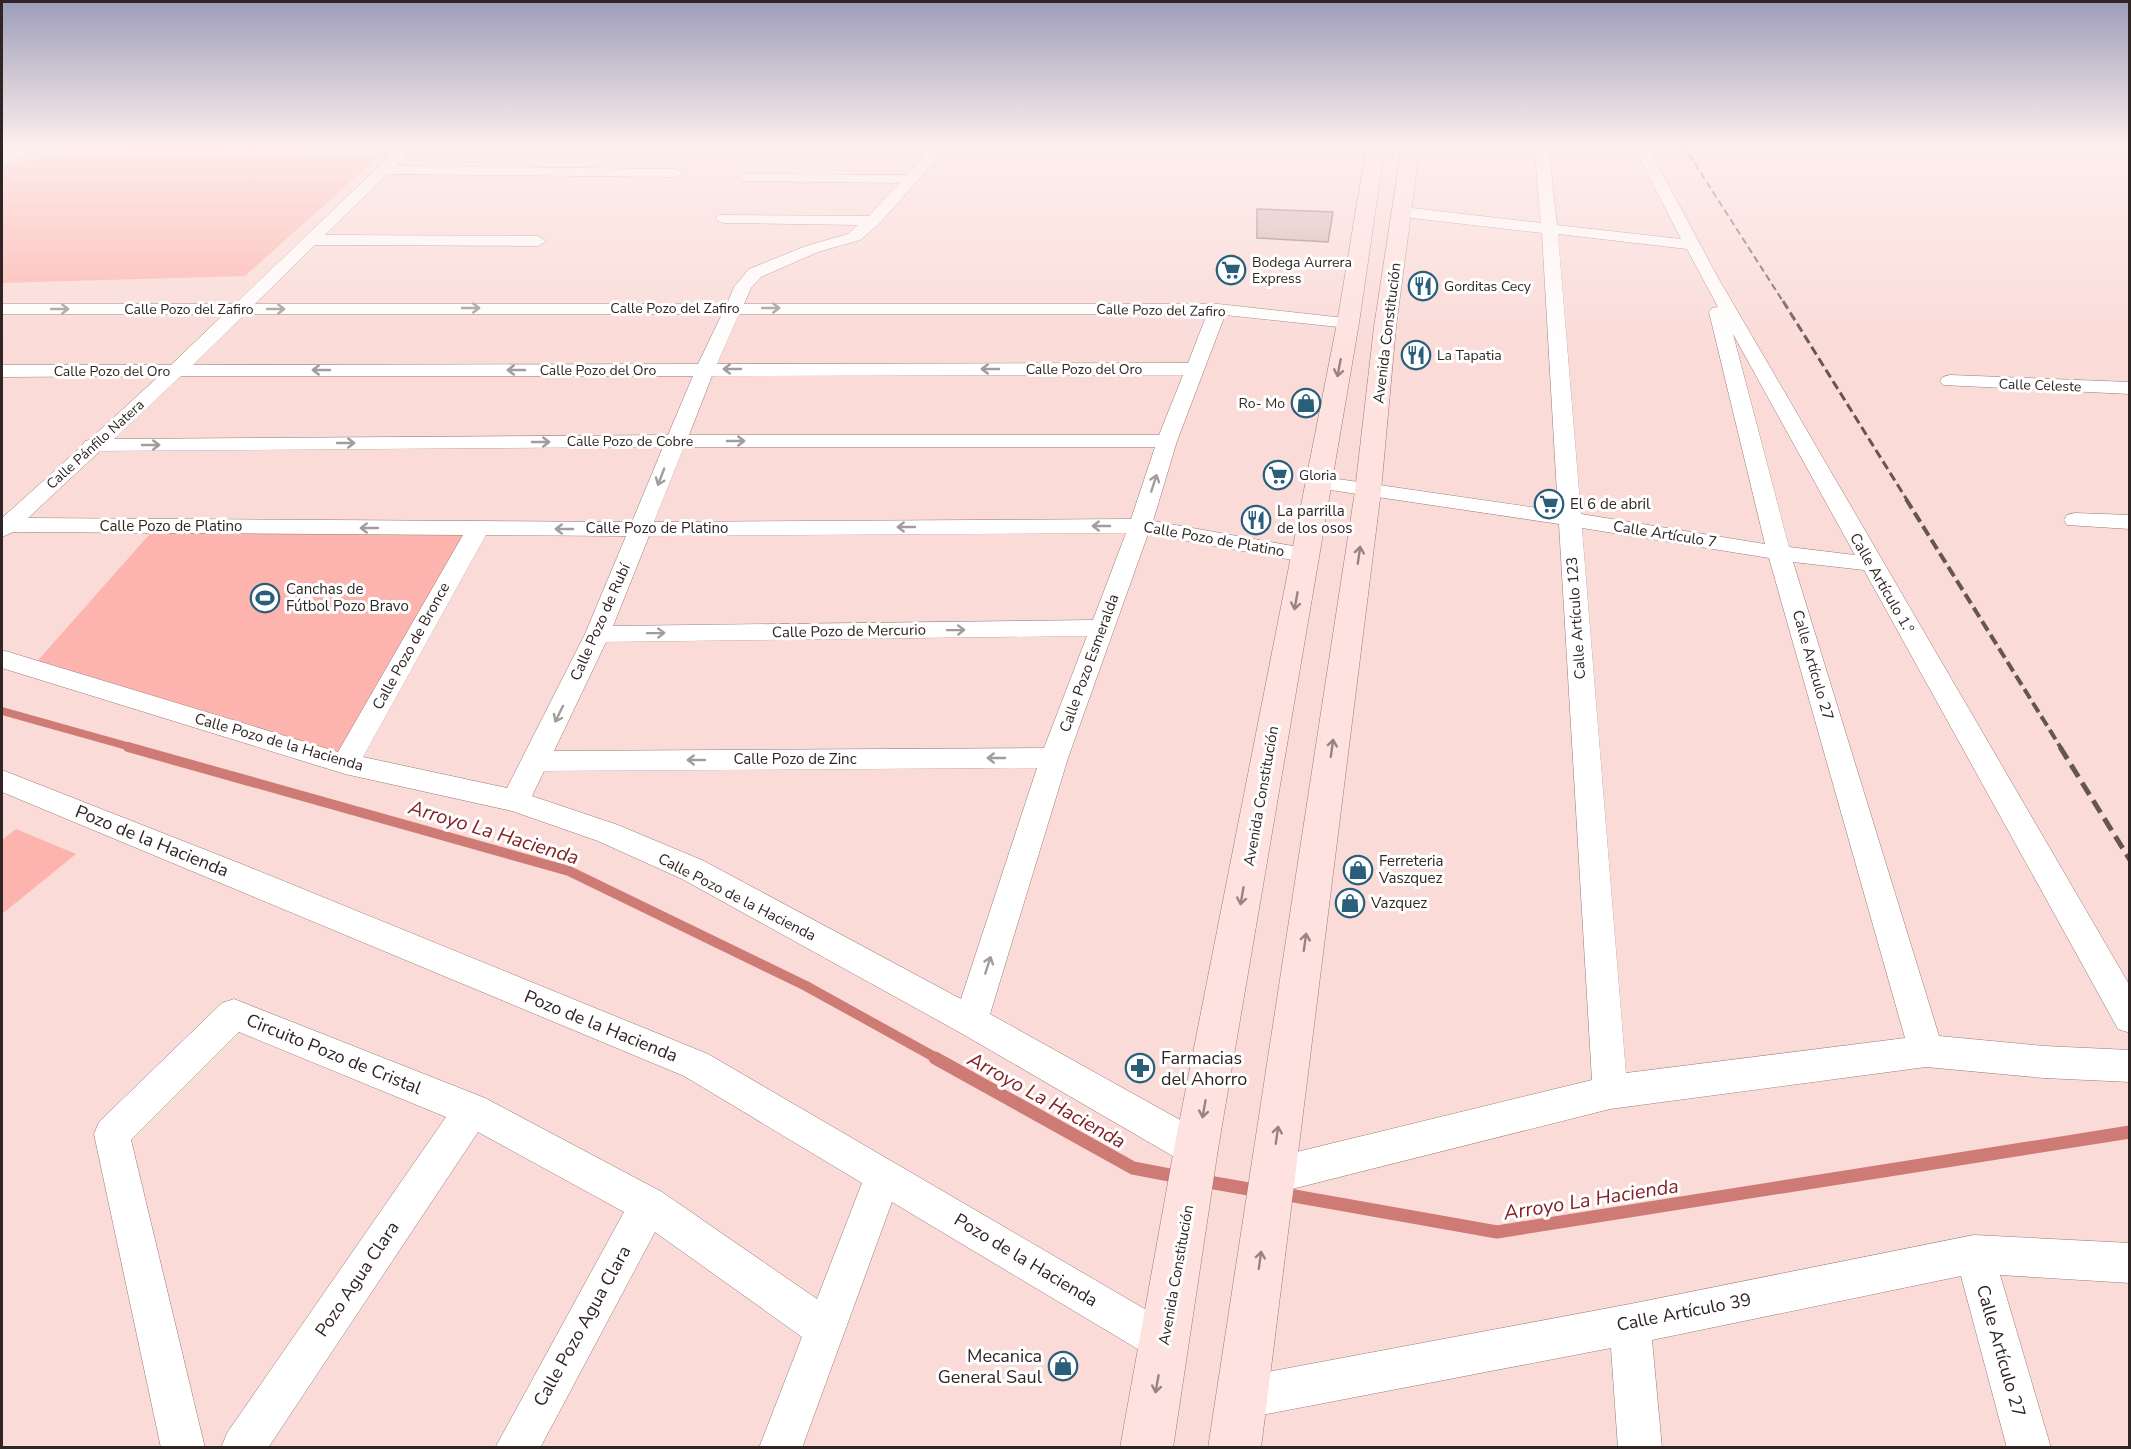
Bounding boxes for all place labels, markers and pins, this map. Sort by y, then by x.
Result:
place label: Bodega Aurrera Express [1252,253,1352,288]
supermarket icon: Bodega Aurrera Express [1215,254,1247,286]
restaurant icon: Gorditas Cecy [1407,270,1439,302]
place label: Gorditas Cecy [1444,277,1532,296]
restaurant icon: La Tapatia [1400,339,1432,371]
place label: La Tapatia [1437,346,1502,365]
shop icon: Ro- Mo [1290,387,1322,419]
place label: Ro- Mo [1239,394,1285,413]
supermarket icon: Gloria [1262,459,1294,491]
place label: Gloria [1299,466,1337,485]
supermarket icon: El 6 de abril [1533,488,1565,520]
place label: El 6 de abril [1570,494,1651,514]
place label: La parrilla de los osos [1277,501,1352,538]
restaurant icon: La parrilla de los osos [1240,504,1272,536]
place label: Canchas de Fútbol Pozo Bravo [286,579,409,616]
sports icon: Canchas de Fútbol Pozo Bravo [249,582,281,614]
place label: Ferreteria Vaszquez [1378,851,1444,888]
shop icon: Ferreteria Vaszquez [1342,854,1374,886]
shop icon: Vazquez [1334,887,1366,919]
place label: Vazquez [1370,893,1427,913]
place label: Farmacias del Ahorro [1161,1046,1247,1091]
pharmacy icon: Farmacias del Ahorro [1124,1052,1156,1084]
place label: Mecanica General Saul [938,1344,1043,1389]
shop icon: Mecanica General Saul [1047,1350,1079,1382]

